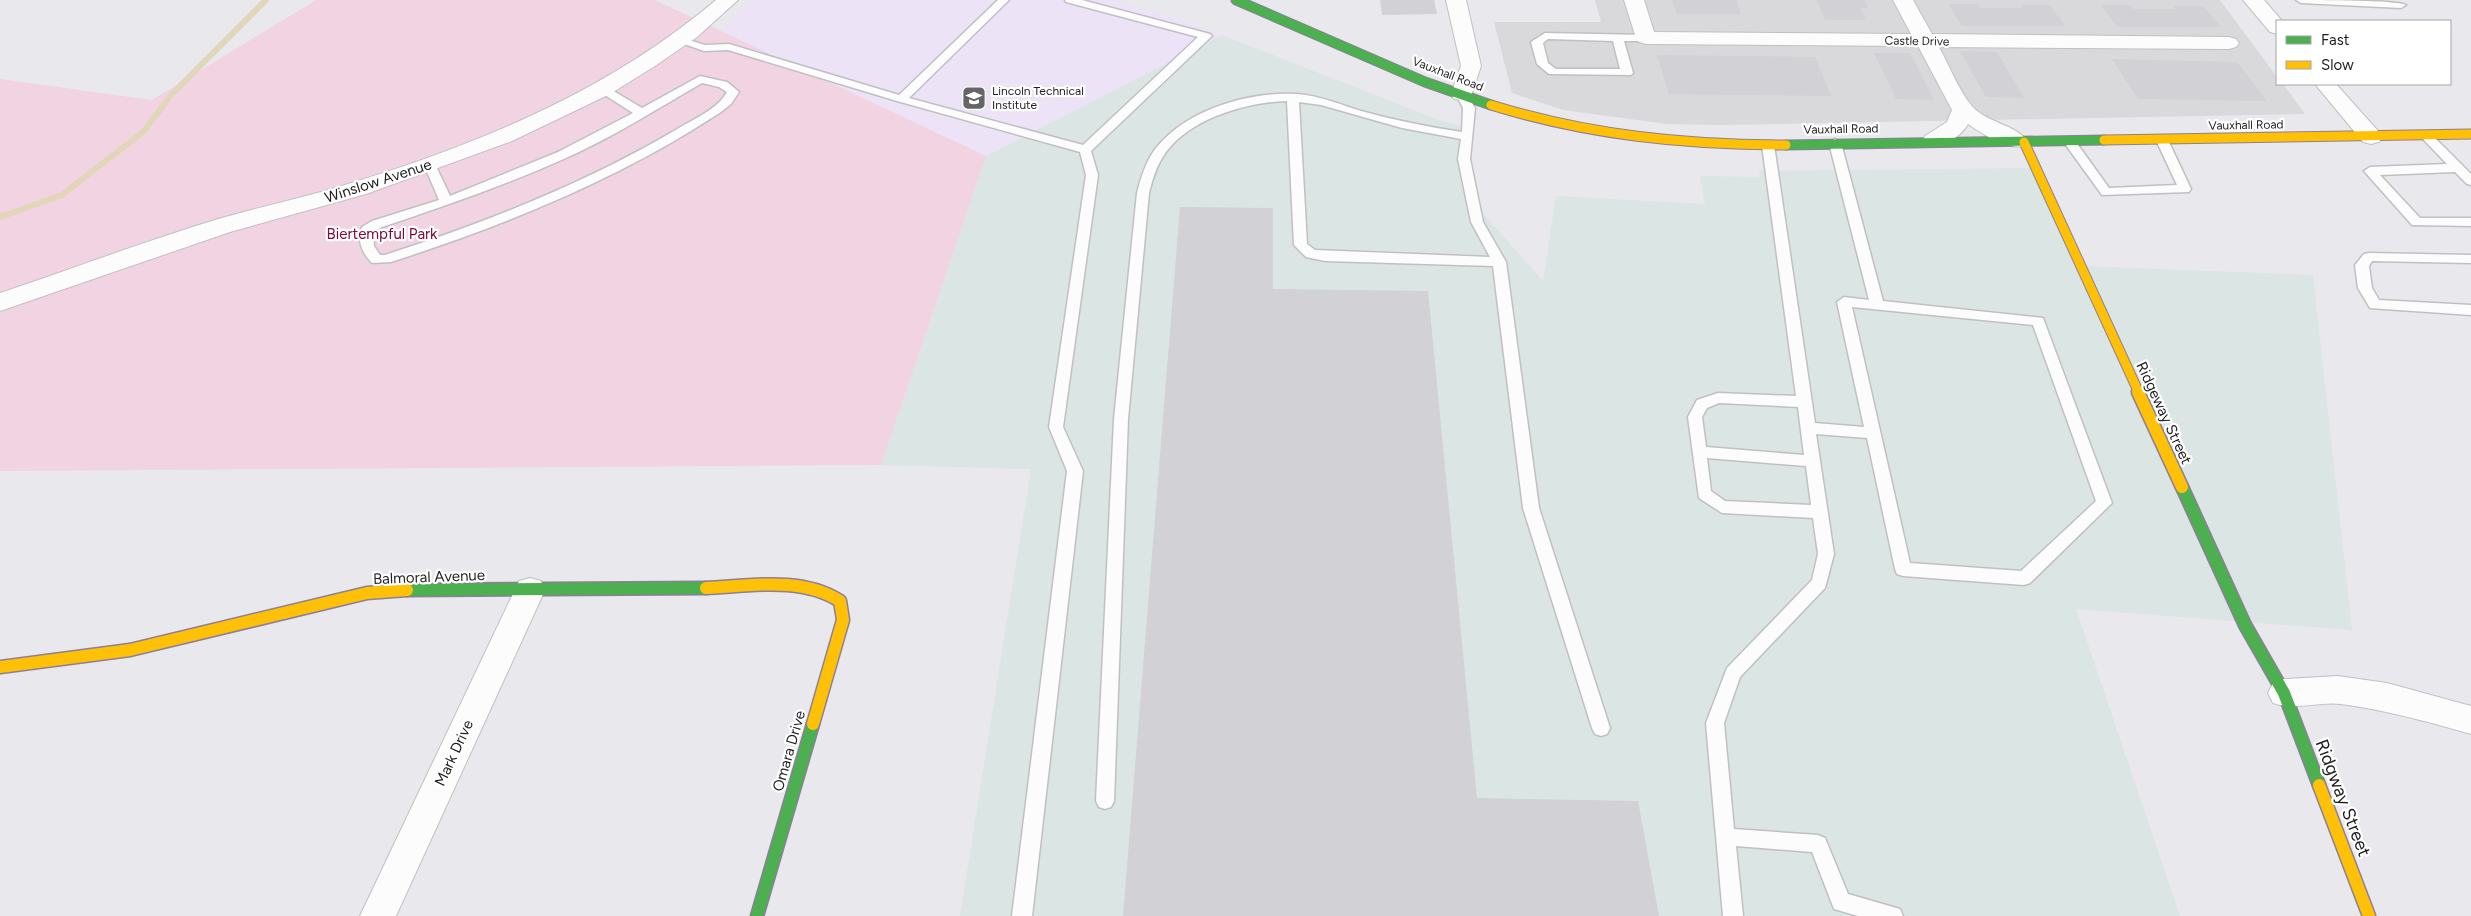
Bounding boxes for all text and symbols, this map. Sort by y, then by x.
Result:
legend [2276,20,2451,85]
text: Fast [2321,31,2350,49]
street label: Castle Drive [1884,33,1950,49]
street label: Vauxhall Road [1410,54,1486,94]
text: Slow [2321,56,2354,74]
place label: Lincoln Technical Institute [992,84,1084,112]
school or university icon: Lincoln Technical Institute [961,85,987,111]
street label: Vauxhall Road [2208,117,2284,133]
street label: Vauxhall Road [1803,121,1879,137]
street label: Winslow Avenue [322,155,434,207]
park label: Biertempful Park [327,225,438,243]
street label: Ridgeway Street [2132,359,2196,467]
street label: Balmoral Avenue [373,566,485,588]
street label: Omara Drive [769,709,809,793]
street label: Mark Drive [431,717,477,789]
street label: Ridgway Street [2311,736,2376,860]

